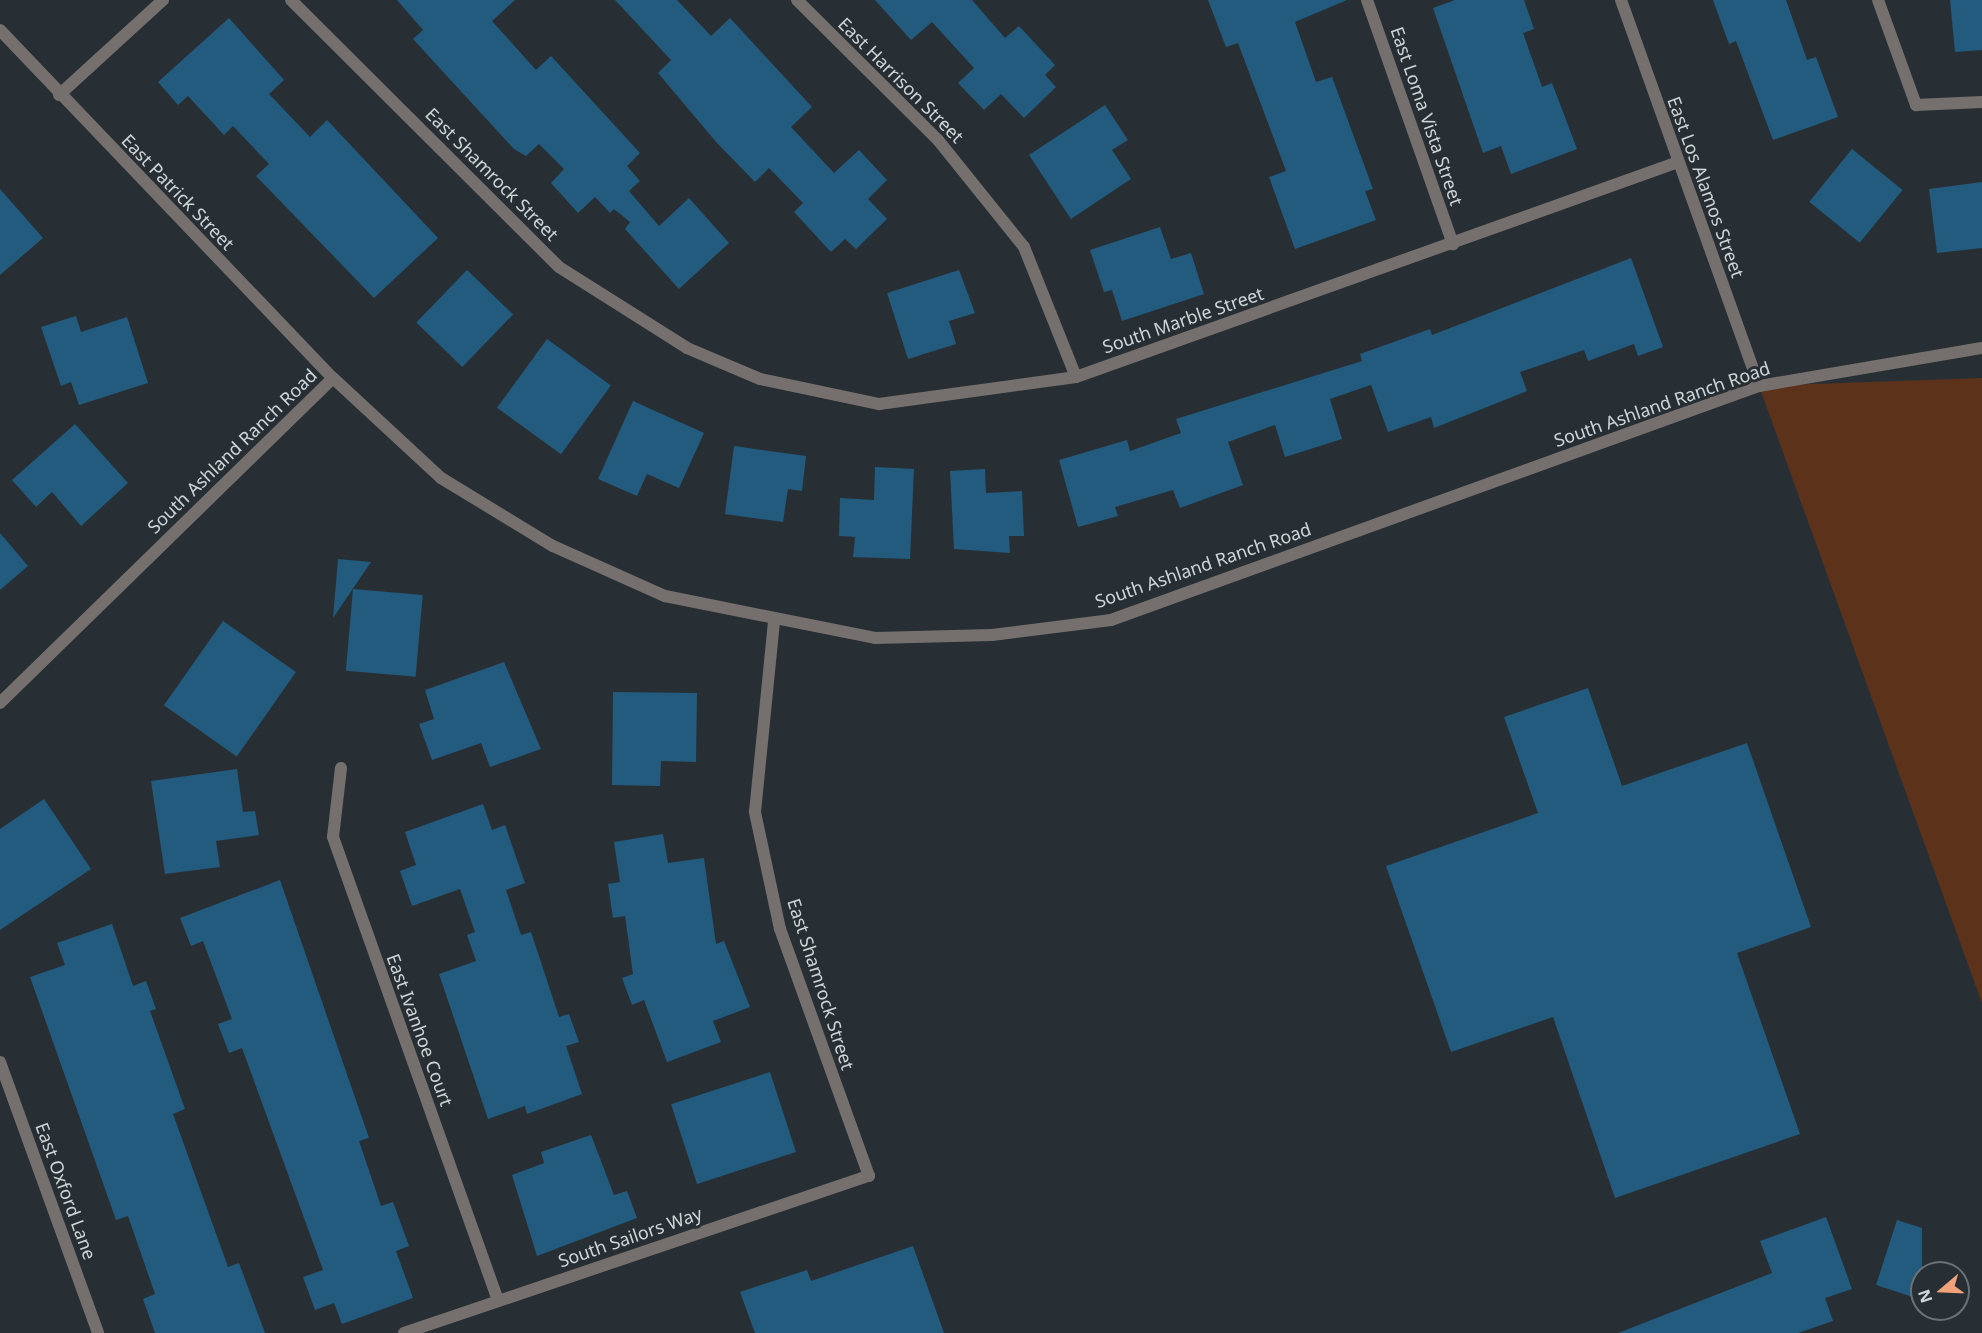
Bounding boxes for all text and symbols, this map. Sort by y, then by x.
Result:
street label: East Harrison Street [834,13,968,147]
street label: East Loma Vista Street [1386,24,1468,208]
street label: East Los Alamos Street [1663,94,1749,280]
street label: East Shamrock Street [421,103,563,245]
street label: East Patrick Street [117,130,239,254]
street label: South Marble Street [1100,282,1266,358]
street label: South Ashland Ranch Road [1551,357,1773,451]
street label: South Ashland Ranch Road [143,364,321,538]
street label: South Ashland Ranch Road [1092,518,1314,612]
street label: East Shamrock Street [783,896,859,1072]
street label: East Ivanhoe Court [382,951,458,1109]
street label: East Oxford Lane [31,1120,101,1262]
street label: South Sailors Way [555,1202,705,1272]
north arrow [1910,1261,1970,1321]
text: N [1912,1286,1937,1306]

